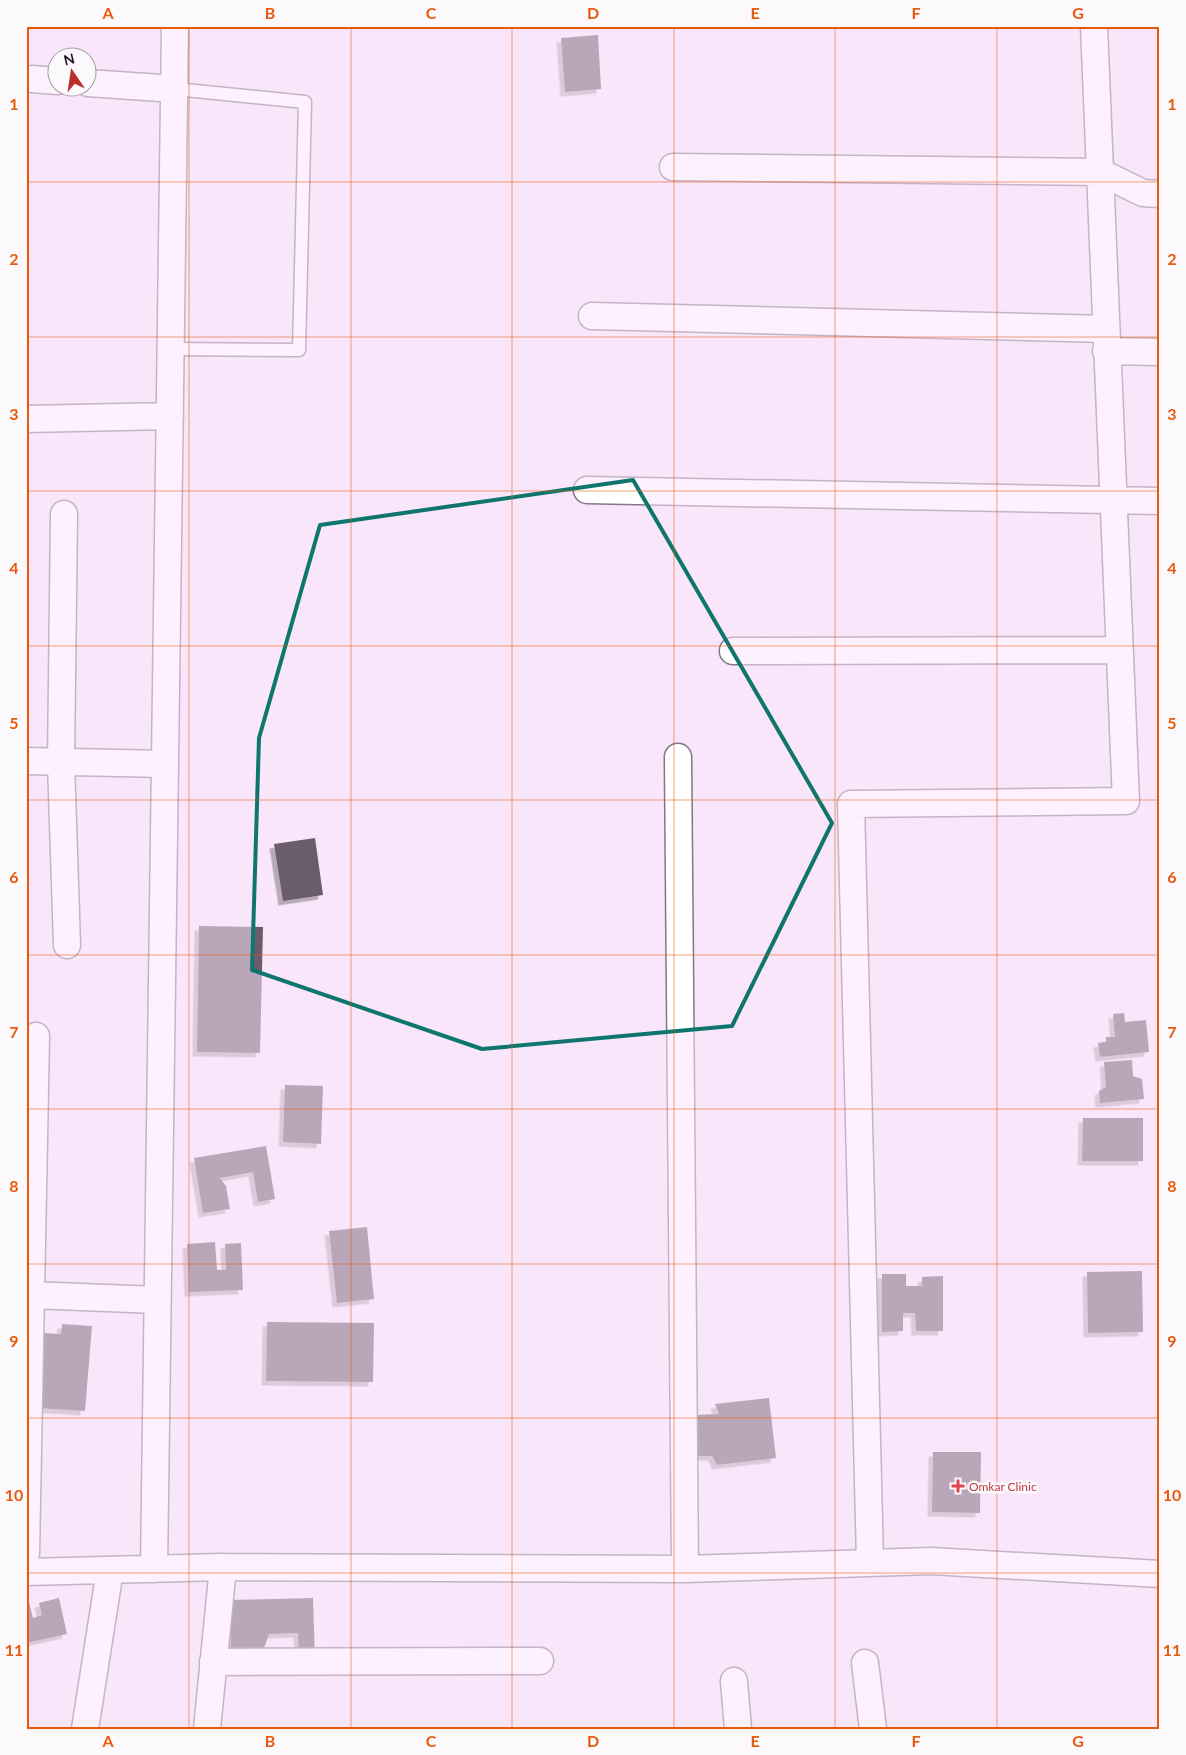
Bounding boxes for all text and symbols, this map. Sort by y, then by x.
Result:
text: A [101,3,114,22]
text: B [265,3,275,22]
text: C [426,3,437,22]
text: D [587,3,599,22]
text: E [750,3,760,22]
text: F [911,3,921,22]
text: G [1072,3,1084,22]
north arrow [48,48,98,98]
text: N [62,49,76,68]
text: 1 [9,94,19,113]
text: 1 [1167,94,1177,113]
text: 2 [9,249,19,268]
text: 2 [1167,249,1177,268]
text: 3 [9,404,19,423]
text: 3 [1167,404,1177,423]
text: 4 [9,558,19,577]
text: 4 [1167,558,1177,577]
text: 5 [9,713,19,732]
text: 5 [1167,713,1177,732]
text: 6 [9,867,19,886]
text: 6 [1167,867,1177,886]
text: 7 [9,1022,19,1041]
text: 7 [1167,1022,1177,1041]
text: 8 [9,1176,19,1195]
text: 8 [1167,1176,1177,1195]
text: 9 [9,1331,19,1350]
text: 9 [1167,1331,1177,1350]
marker: Omkar Clinic [951,1479,965,1493]
place label: Omkar Clinic [969,1479,1037,1494]
text: 10 [5,1485,23,1504]
text: 10 [1163,1485,1181,1504]
text: 11 [5,1640,23,1659]
text: 11 [1163,1640,1181,1659]
text: A [101,1731,114,1750]
text: B [265,1731,275,1750]
text: C [426,1731,437,1750]
text: D [587,1731,599,1750]
text: E [750,1731,760,1750]
text: F [911,1731,921,1750]
text: G [1072,1731,1084,1750]

